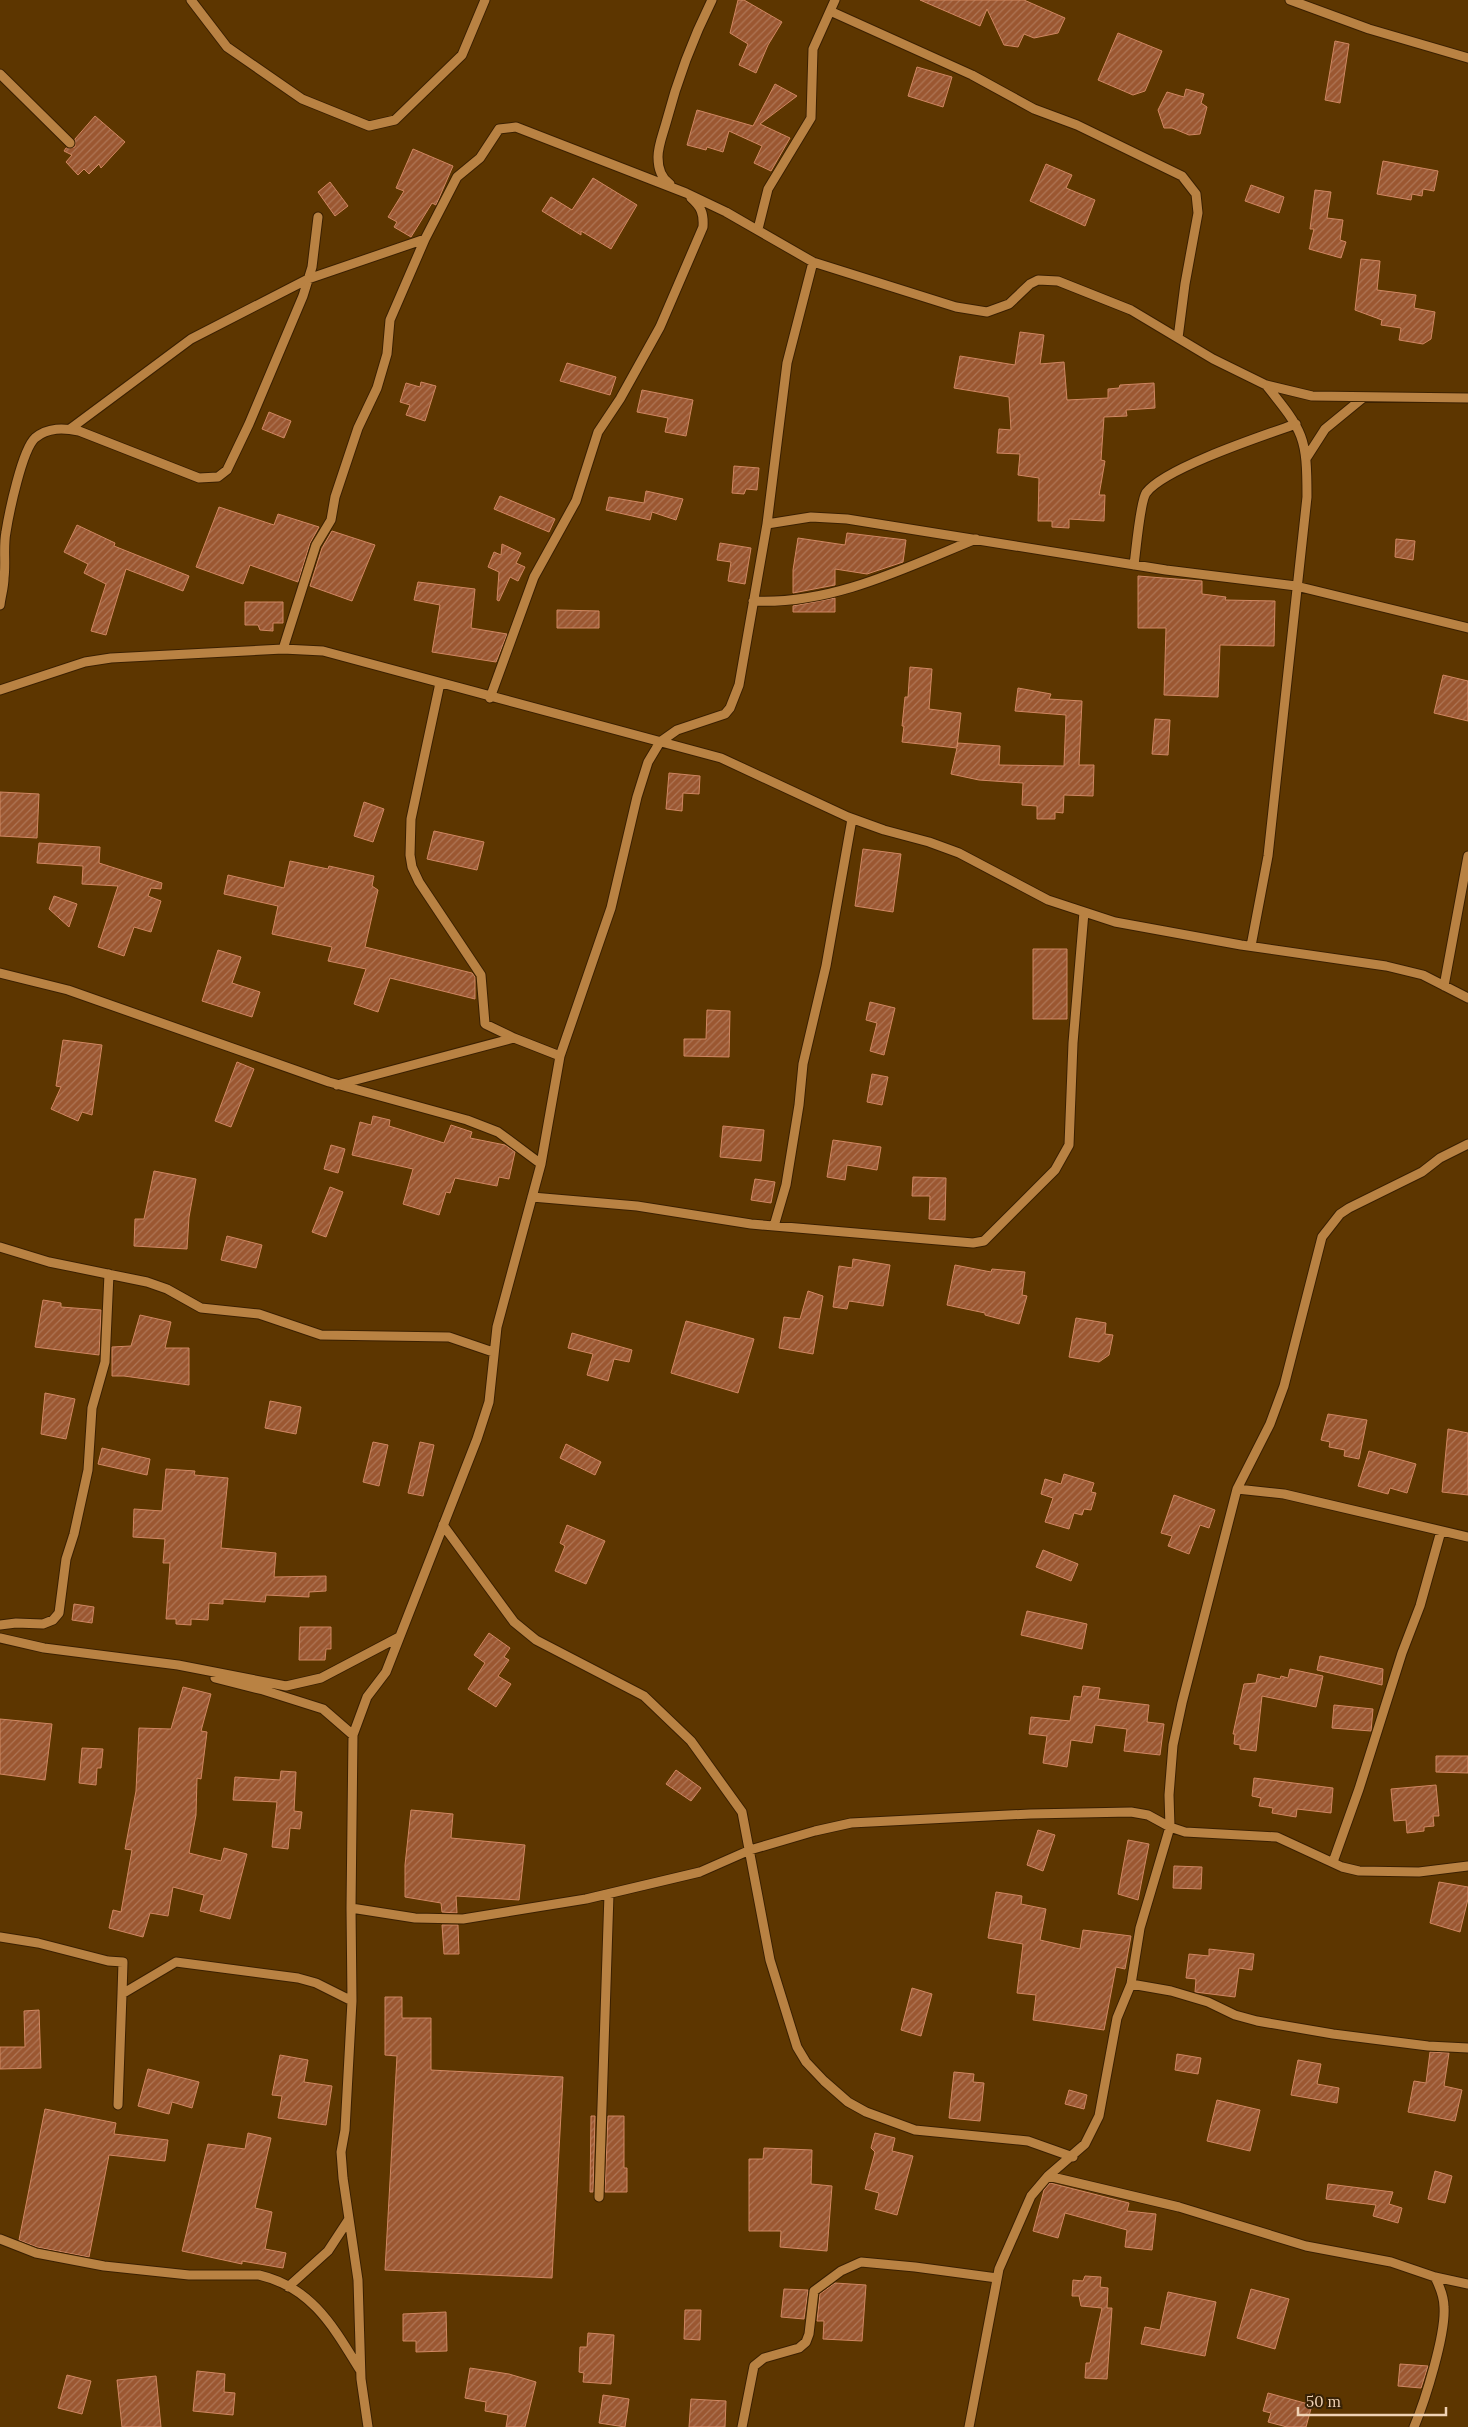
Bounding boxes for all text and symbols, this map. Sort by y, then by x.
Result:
scale bar [1298,2384,1446,2416]
text: 50 m [1306,2392,1341,2411]

